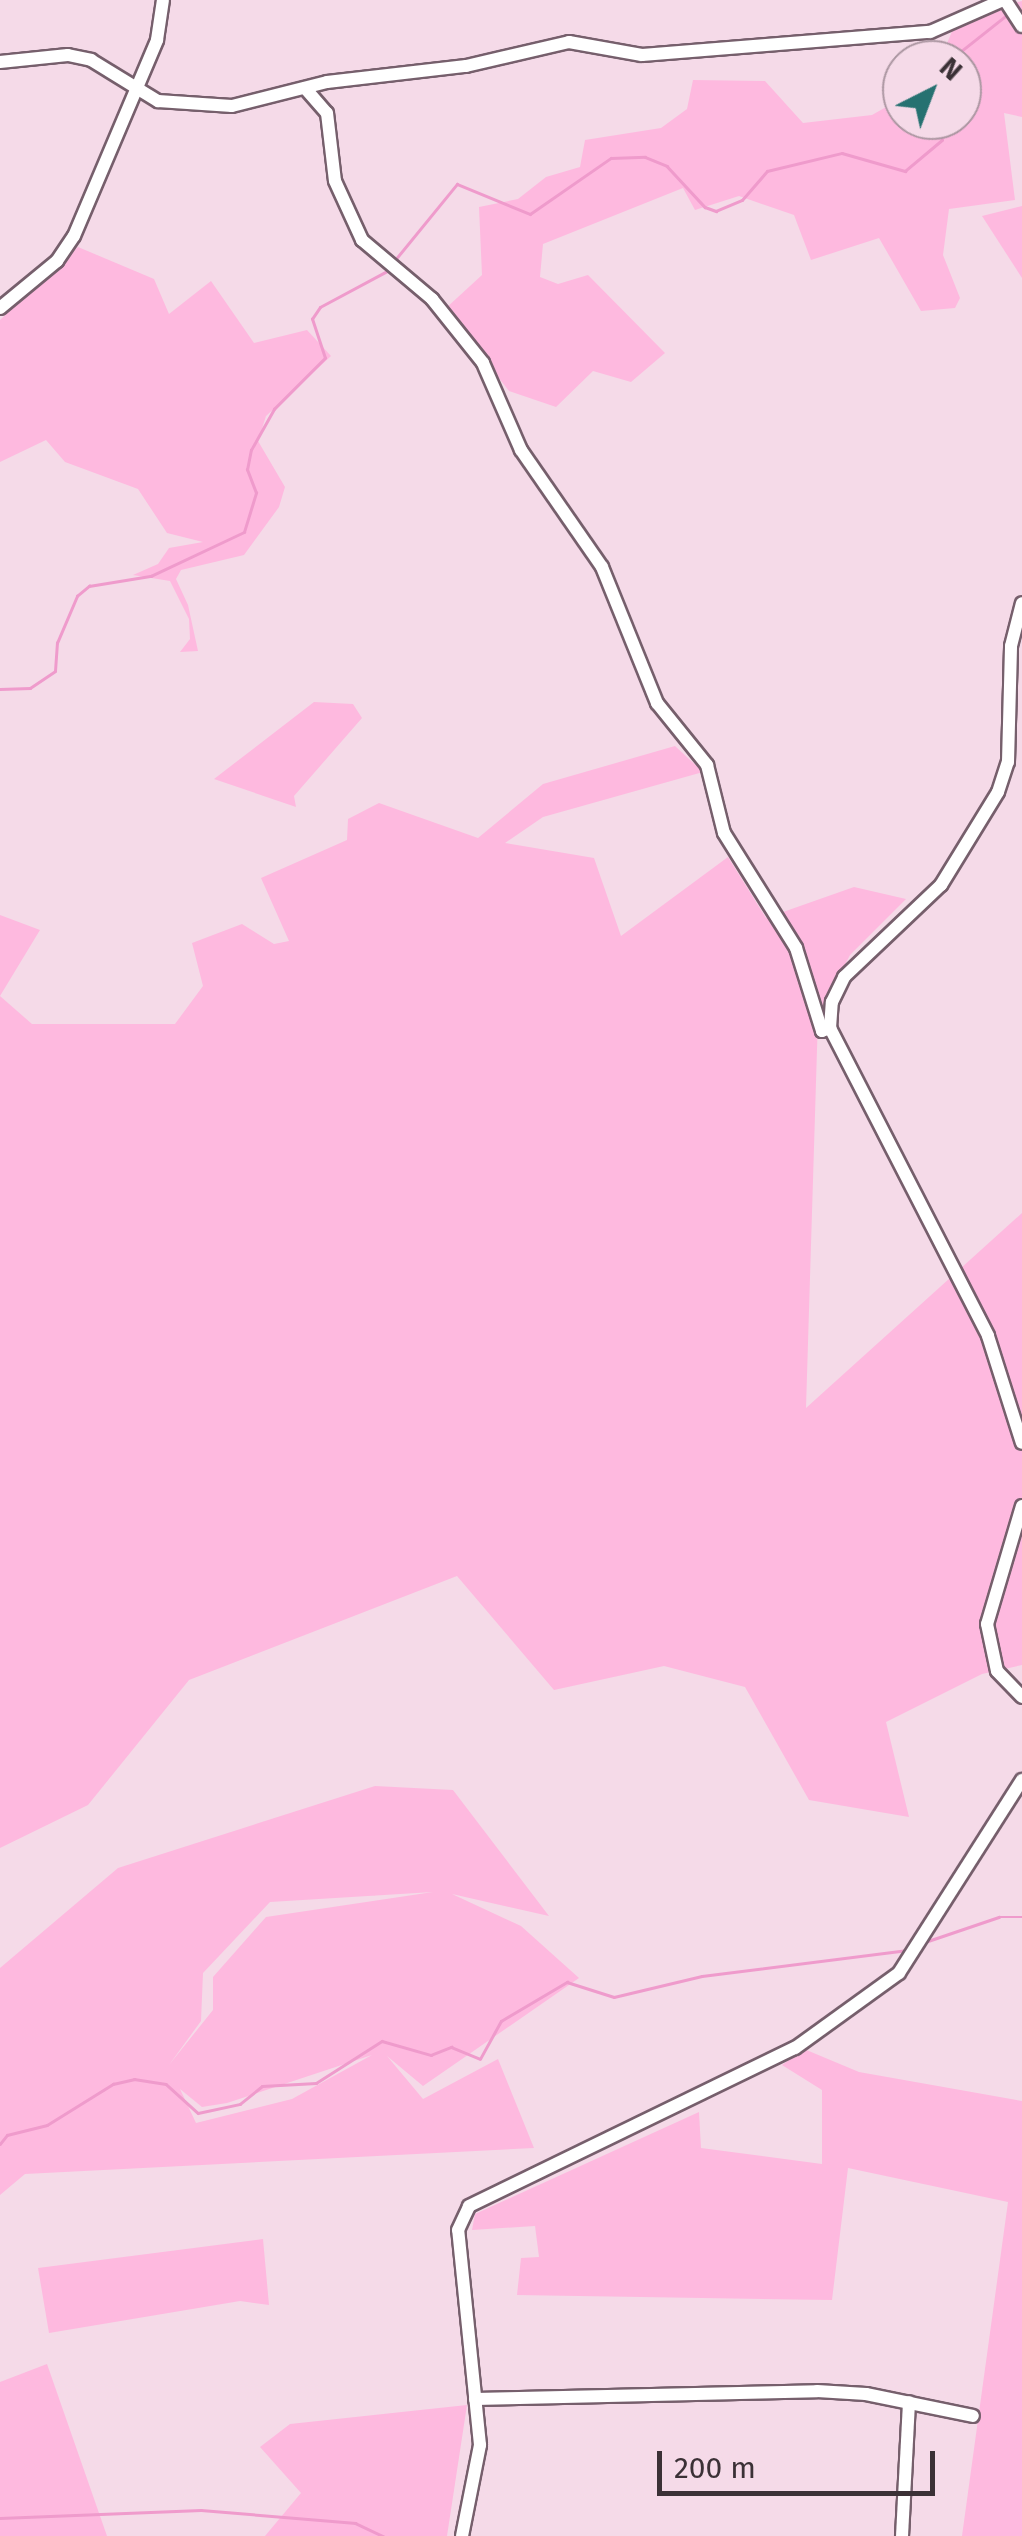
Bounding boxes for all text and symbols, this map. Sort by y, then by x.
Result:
north arrow [882,40,982,140]
text: N [933,50,969,87]
scale bar [662,2431,940,2493]
text: 200 m [674,2450,756,2486]

